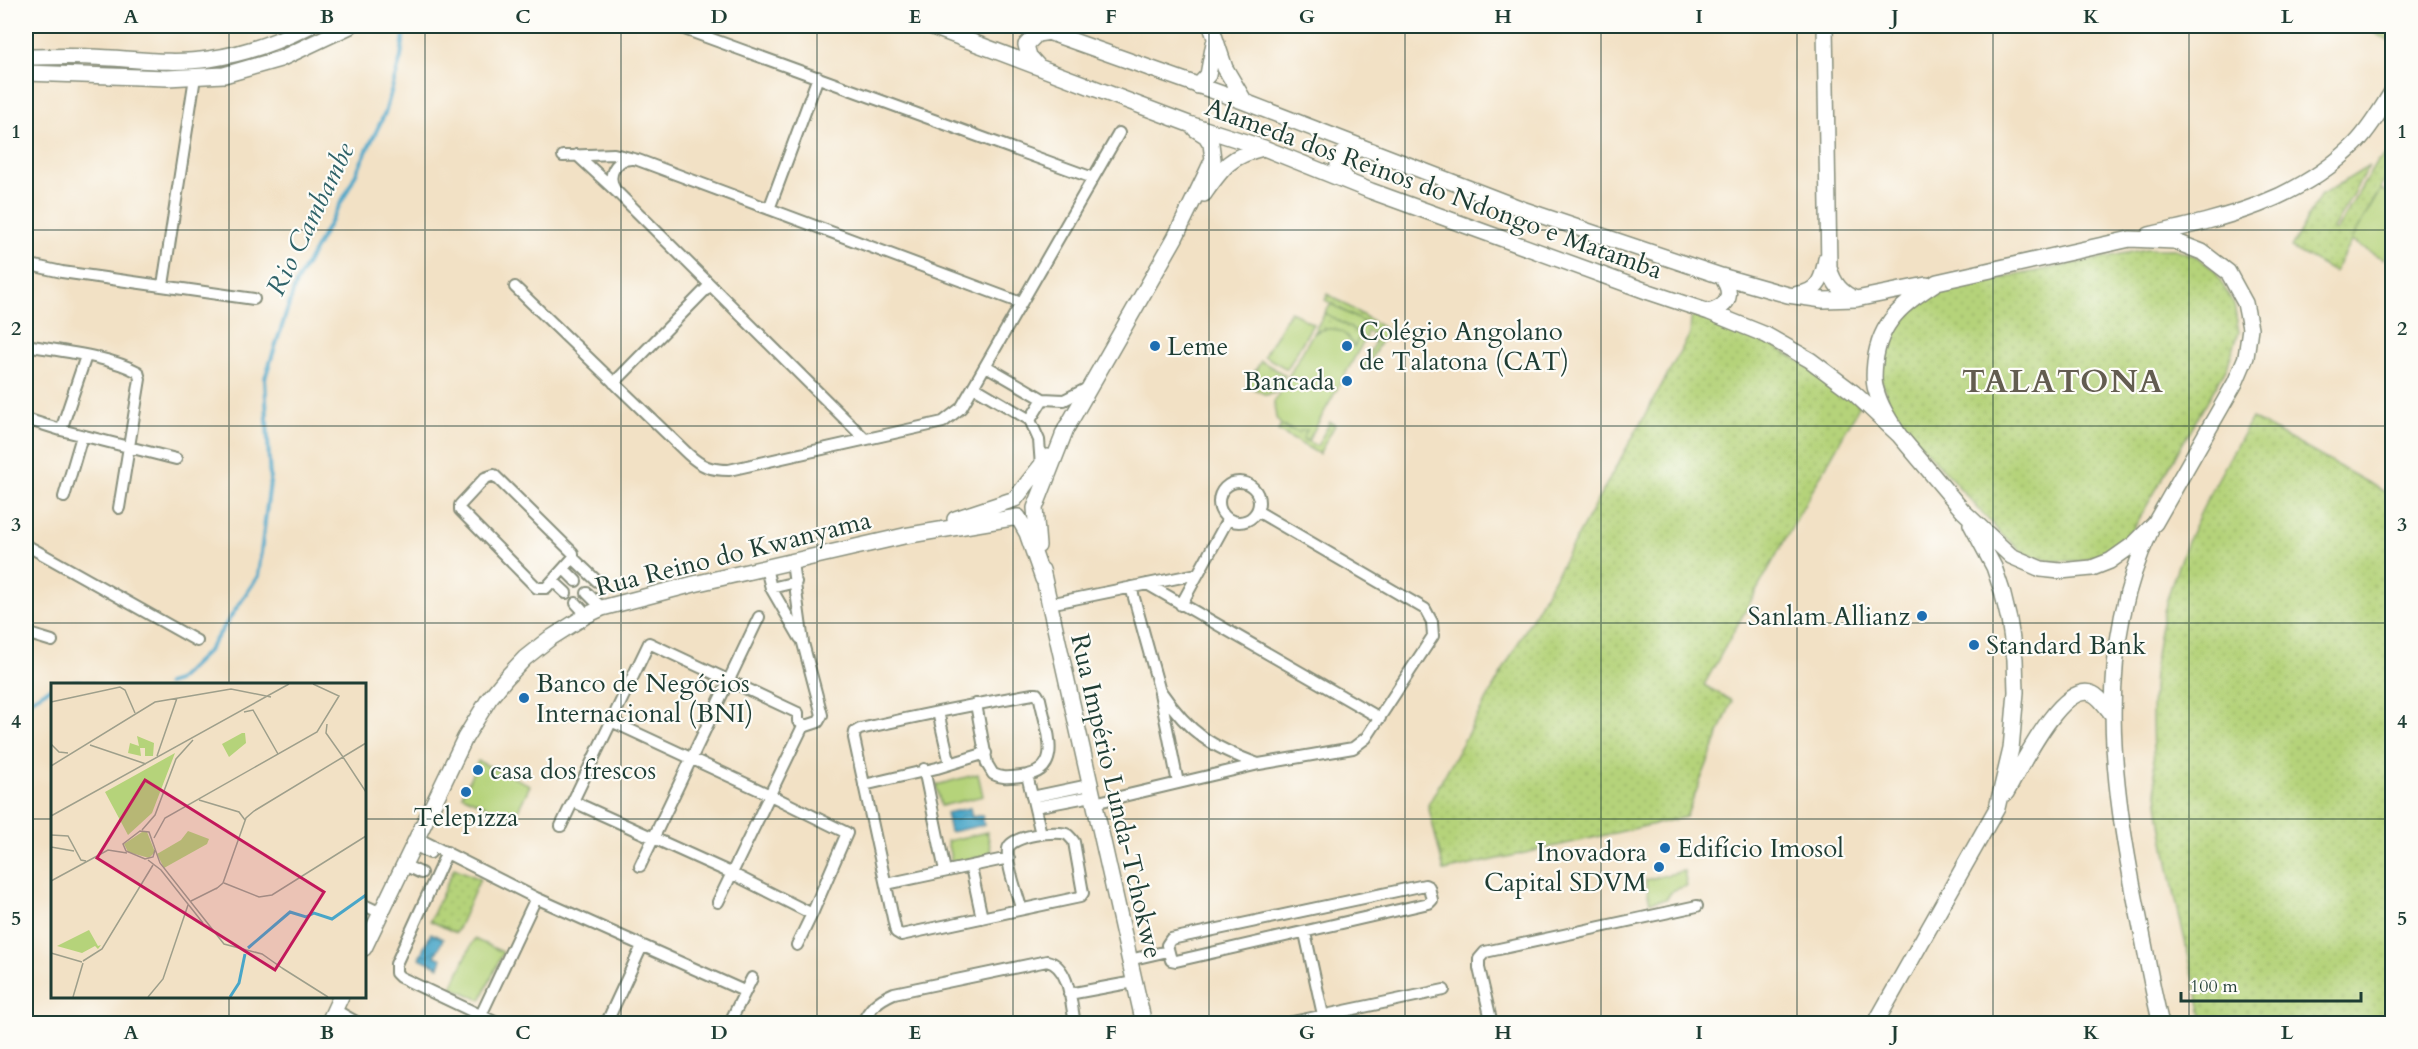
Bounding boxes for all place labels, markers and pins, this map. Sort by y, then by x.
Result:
place label: Colégio Angolano de Talatona (CAT) [1359,314,1569,379]
place label: Leme [1167,329,1228,364]
marker: Leme [1148,339,1162,353]
marker: Colégio Angolano de Talatona (CAT) [1340,339,1354,353]
place label: Bancada [1243,364,1335,399]
marker: Bancada [1340,374,1354,388]
place label: Sanlam Allianz [1747,599,1910,634]
marker: Sanlam Allianz [1915,609,1929,623]
place label: Standard Bank [1986,628,2146,663]
marker: Standard Bank [1967,638,1981,652]
place label: Banco de Negócios Internacional (BNI) [536,666,753,731]
marker: Banco de Negócios Internacional (BNI) [517,691,531,705]
place label: casa dos frescos [490,753,656,788]
marker: casa dos frescos [471,763,485,777]
marker: Telepizza [459,785,473,799]
place label: Telepizza [414,800,518,835]
place label: Edifício Imosol [1677,831,1844,866]
place label: Inovadora Capital SDVM [1484,835,1647,900]
marker: Edifício Imosol [1658,841,1672,855]
marker: Inovadora Capital SDVM [1652,860,1666,874]

